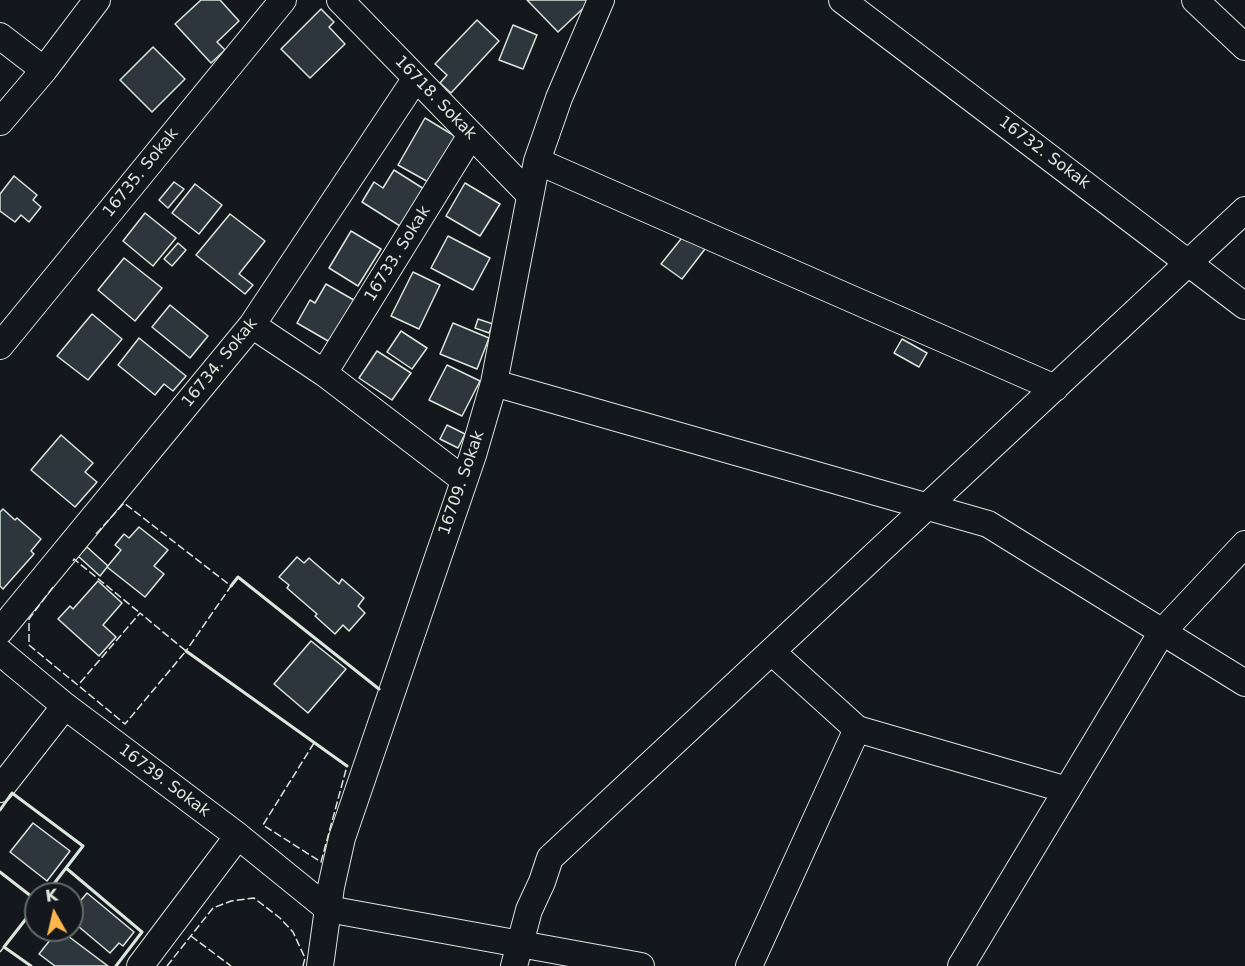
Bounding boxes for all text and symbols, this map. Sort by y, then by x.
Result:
street label: 16718. Sokak [390,52,480,144]
street label: 16732. Sokak [995,113,1093,193]
street label: 16735. Sokak [99,125,183,221]
street label: 16733. Sokak [361,203,435,305]
street label: 16734. Sokak [178,315,262,411]
street label: 16709. Sokak [435,428,489,538]
street label: 16739. Sokak [115,741,213,821]
north arrow [24,882,84,942]
text: K [44,885,59,906]

